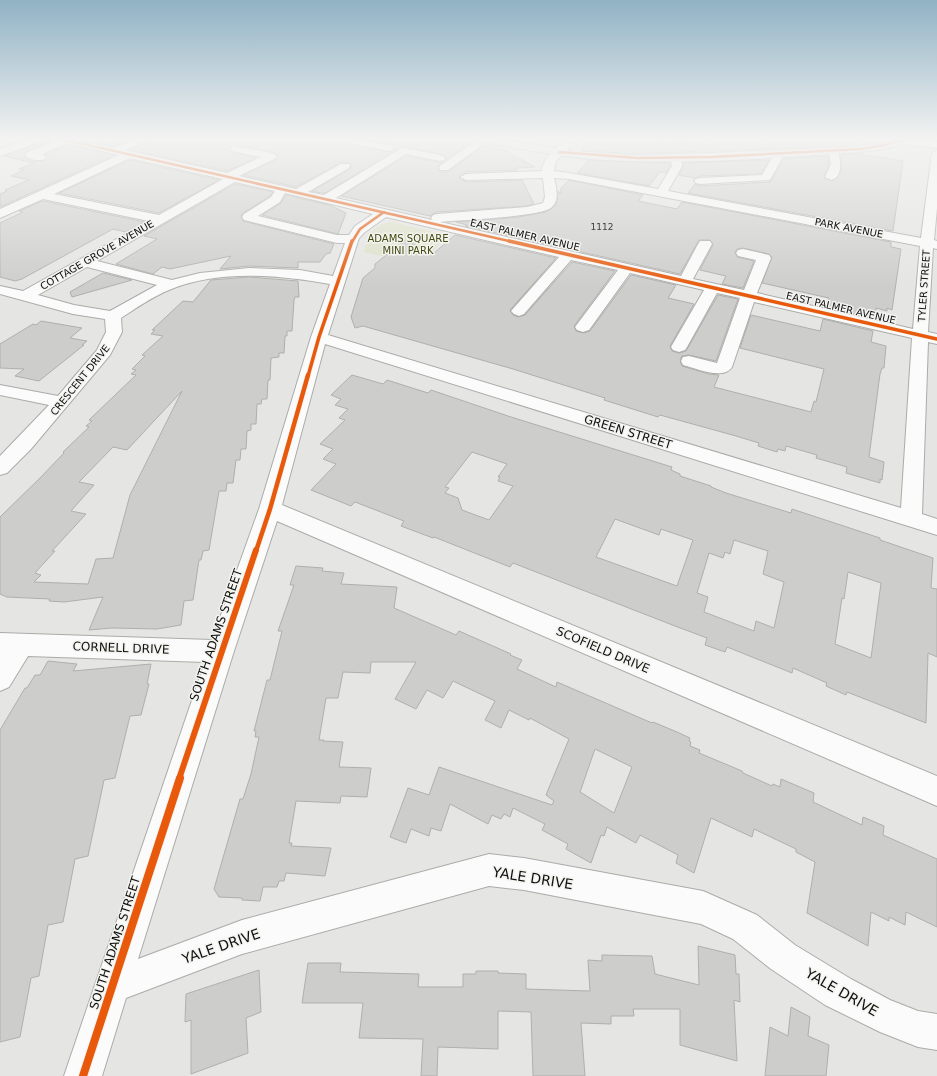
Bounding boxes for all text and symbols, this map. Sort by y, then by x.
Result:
street label: PARK AVENUE [814,216,884,240]
street label: EAST PALMER AVENUE [469,217,581,253]
street label: COTTAGE GROVE AVENUE [38,218,156,292]
house number: 1112 [591,222,613,232]
park label: ADAMS SQUARE MINI PARK [367,233,449,256]
street label: TYLER STREET [916,249,932,323]
street label: EAST PALMER AVENUE [785,290,897,326]
street label: CRESCENT DRIVE [48,343,112,417]
street label: GREEN STREET [582,412,674,452]
street label: SOUTH ADAMS STREET [187,566,245,703]
street label: SCOFIELD DRIVE [554,624,652,676]
street label: CORNELL DRIVE [72,639,170,657]
street label: YALE DRIVE [491,864,574,892]
street label: SOUTH ADAMS STREET [87,874,143,1011]
street label: YALE DRIVE [179,925,262,967]
street label: YALE DRIVE [802,964,881,1019]

